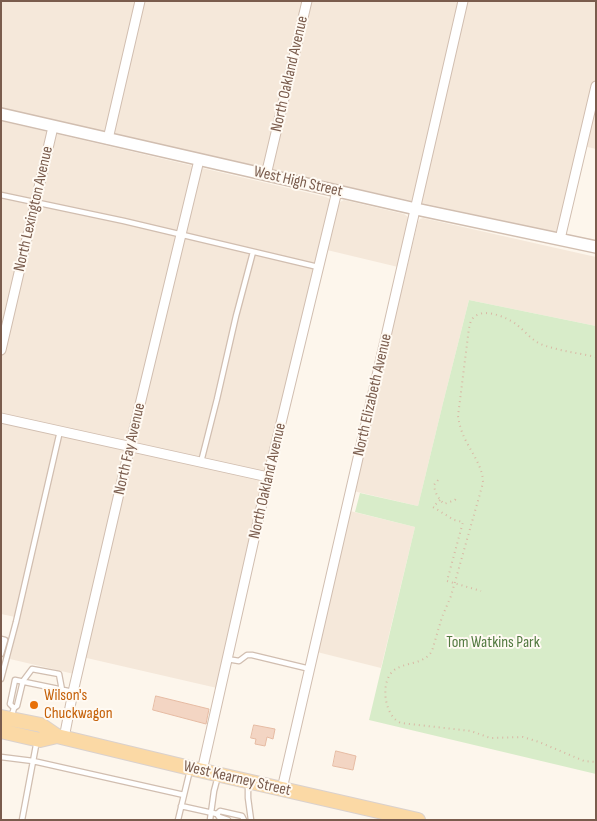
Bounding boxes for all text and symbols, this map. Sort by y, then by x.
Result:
street label: North Oakland Avenue [267,14,313,134]
street label: North Lexington Avenue [10,145,58,273]
street label: West High Street [252,162,344,202]
street label: North Elizabeth Avenue [350,332,396,458]
street label: North Fay Avenue [110,401,150,497]
street label: North Oakland Avenue [245,421,291,541]
park label: Tom Watkins Park [446,633,540,653]
place label: Wilson's Chuckwagon [44,686,113,724]
marker: Wilson's Chuckwagon [28,699,40,711]
street label: West Kearney Street [181,757,293,801]

